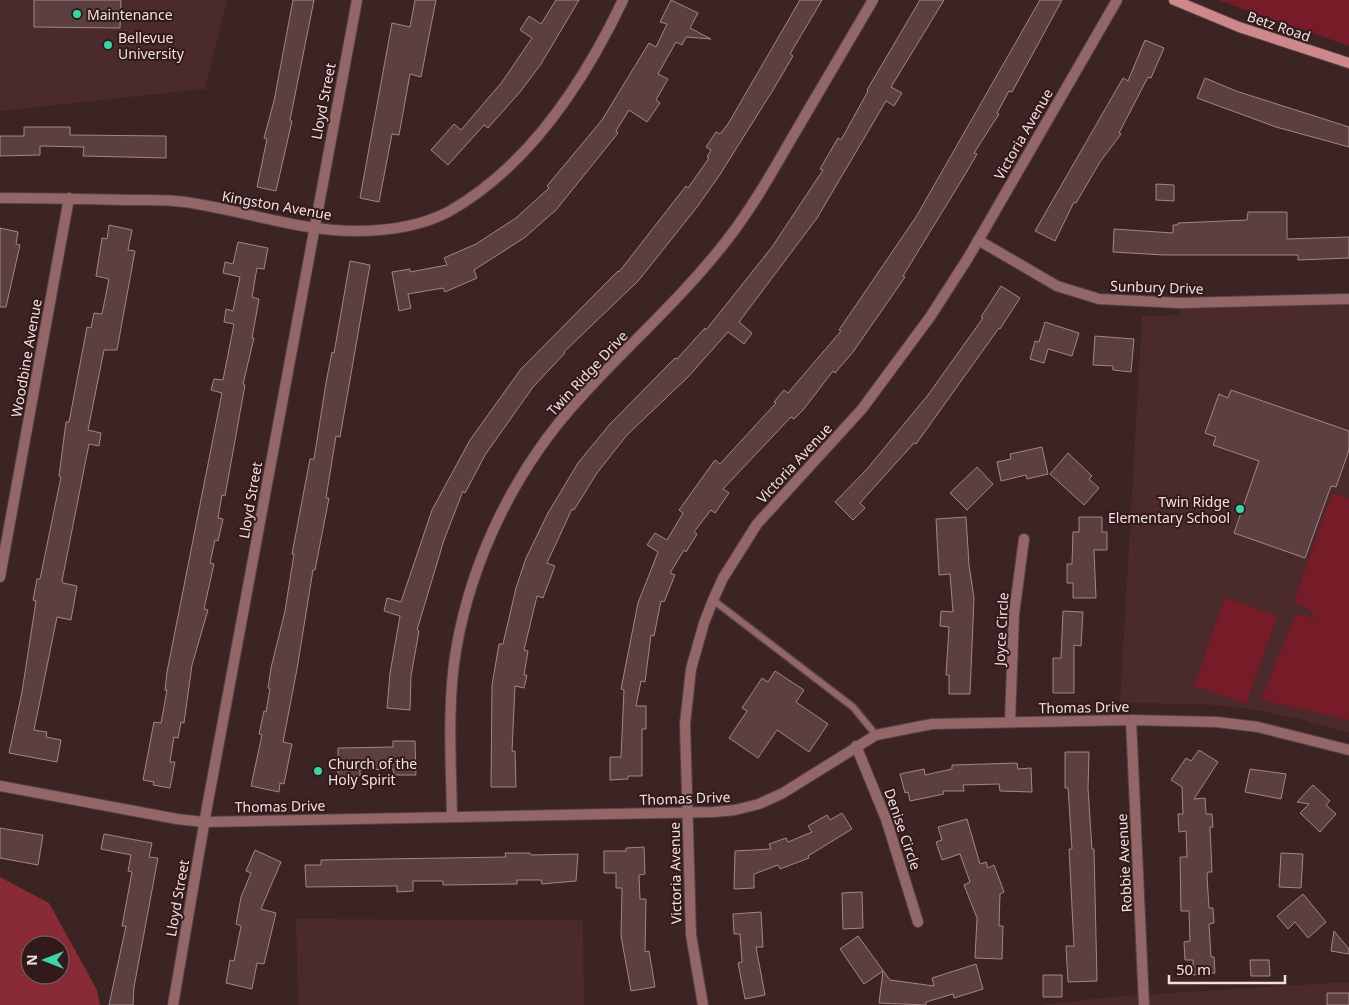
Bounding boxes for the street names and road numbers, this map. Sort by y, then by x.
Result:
street label: Betz Road [1245,6,1313,46]
street label: Lloyd Street [306,61,340,141]
street label: Victoria Avenue [989,85,1057,183]
street label: Kingston Avenue [221,186,334,224]
street label: Sunbury Drive [1110,276,1204,298]
street label: Woodbine Avenue [6,297,46,419]
street label: Twin Ridge Drive [542,326,632,420]
street label: Victoria Avenue [752,419,836,507]
street label: Lloyd Street [234,460,266,540]
street label: Joyce Circle [989,592,1012,668]
street label: Thomas Drive [1038,697,1130,717]
street label: Denise Circle [880,786,926,872]
street label: Thomas Drive [639,787,731,809]
street label: Thomas Drive [234,796,326,816]
street label: Robbie Avenue [1112,813,1136,913]
street label: Victoria Avenue [665,822,685,924]
street label: Lloyd Street [161,858,193,938]

